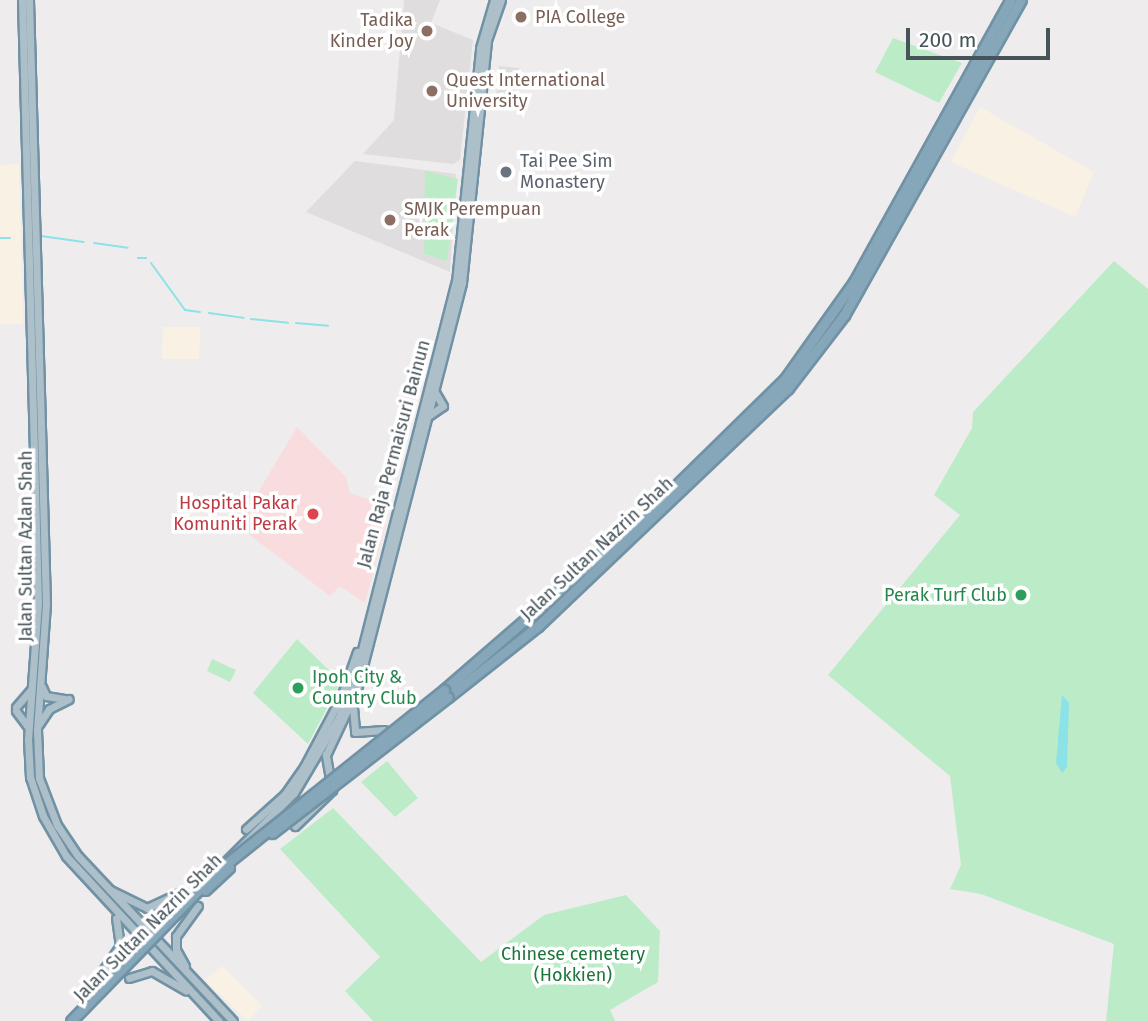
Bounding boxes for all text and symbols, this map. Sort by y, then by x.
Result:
place label: PIA College [535,6,625,28]
marker: PIA College [513,9,529,25]
place label: Tadika Kinder Joy [330,10,413,52]
scale bar [910,14,1054,58]
marker: Tadika Kinder Joy [419,23,435,39]
text: 200 m [919,27,976,53]
place label: Quest International University [446,70,605,112]
marker: Quest International University [424,83,440,99]
place label: Tai Pee Sim Monastery [520,151,613,194]
marker: Tai Pee Sim Monastery [498,164,514,180]
place label: SMJK Perempuan Perak [404,199,541,242]
marker: SMJK Perempuan Perak [382,212,398,228]
street label: Jalan Raja Permaisuri Bainun [353,338,435,570]
street label: Jalan Sultan Azlan Shah [15,450,37,642]
street label: Jalan Sultan Nazrin Shah [516,473,678,625]
place label: Hospital Pakar Komuniti Perak [173,493,297,536]
marker: Hospital Pakar Komuniti Perak [303,504,323,524]
place label: Perak Turf Club [884,584,1007,606]
marker: Perak Turf Club [1013,587,1029,603]
place label: Ipoh City & Country Club [312,667,417,710]
marker: Ipoh City & Country Club [290,680,306,696]
street label: Jalan Sultan Nazrin Shah [70,850,226,1006]
park label: Chinese cemetery (Hokkien) [501,944,645,986]

